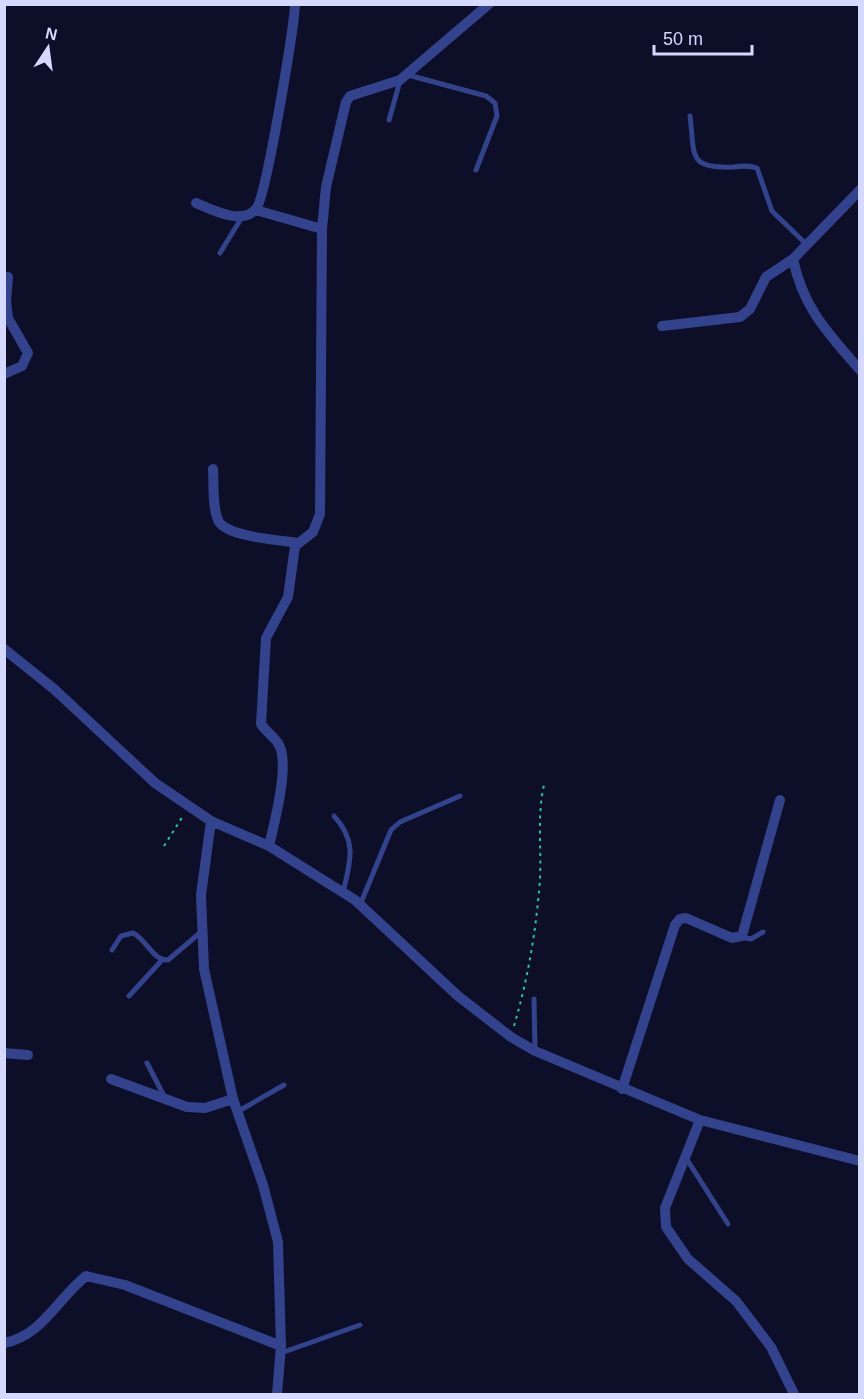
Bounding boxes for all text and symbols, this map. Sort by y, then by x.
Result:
north arrow [18,18,78,78]
scale bar [654,18,752,56]
text: N [44,24,59,43]
text: 50 m [663,29,703,49]

